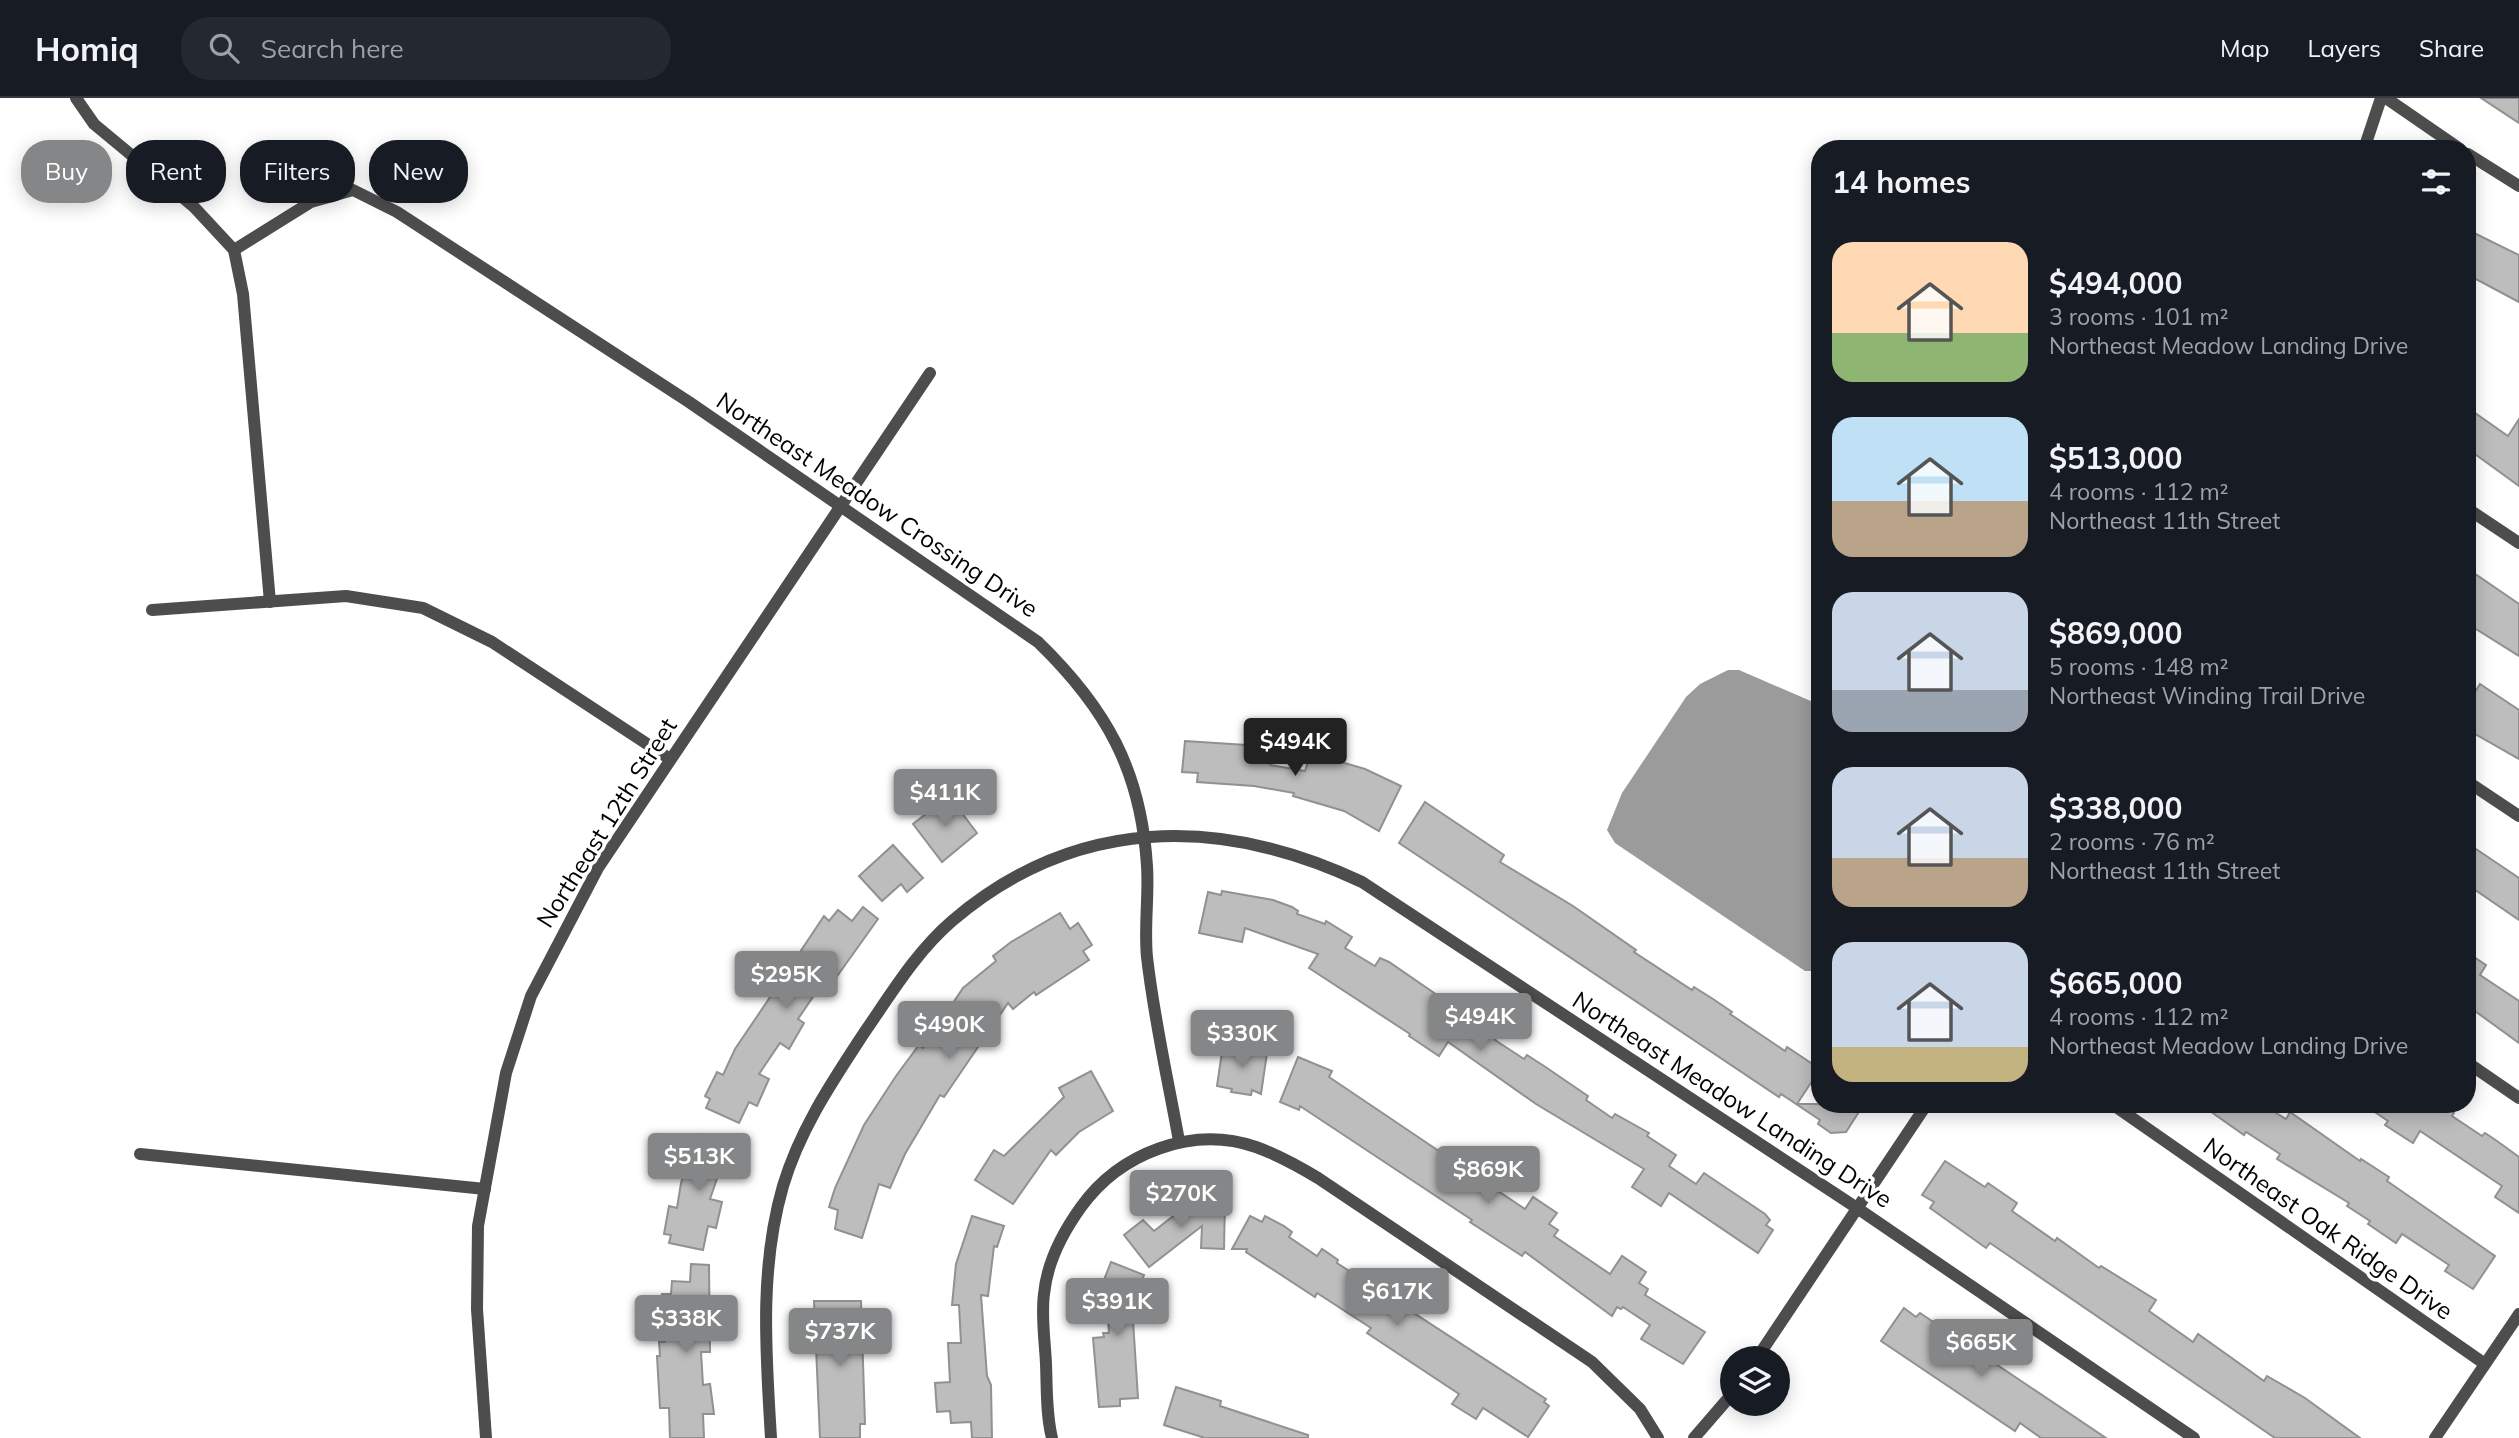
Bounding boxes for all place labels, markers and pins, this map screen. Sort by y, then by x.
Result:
pin: $494K [1246,718,1344,778]
pin: $411K [896,770,994,829]
pin: $295K [737,951,835,1011]
pin: $494K [1431,993,1529,1053]
pin: $490K [900,1002,998,1061]
pin: $330K [1193,1010,1291,1070]
pin: $513K [650,1134,748,1193]
pin: $869K [1439,1146,1537,1206]
pin: $270K [1132,1170,1230,1230]
pin: $617K [1348,1268,1446,1328]
pin: $391K [1068,1278,1166,1338]
pin: $338K [637,1296,735,1355]
pin: $737K [791,1308,889,1368]
pin: $665K [1932,1320,2030,1379]

